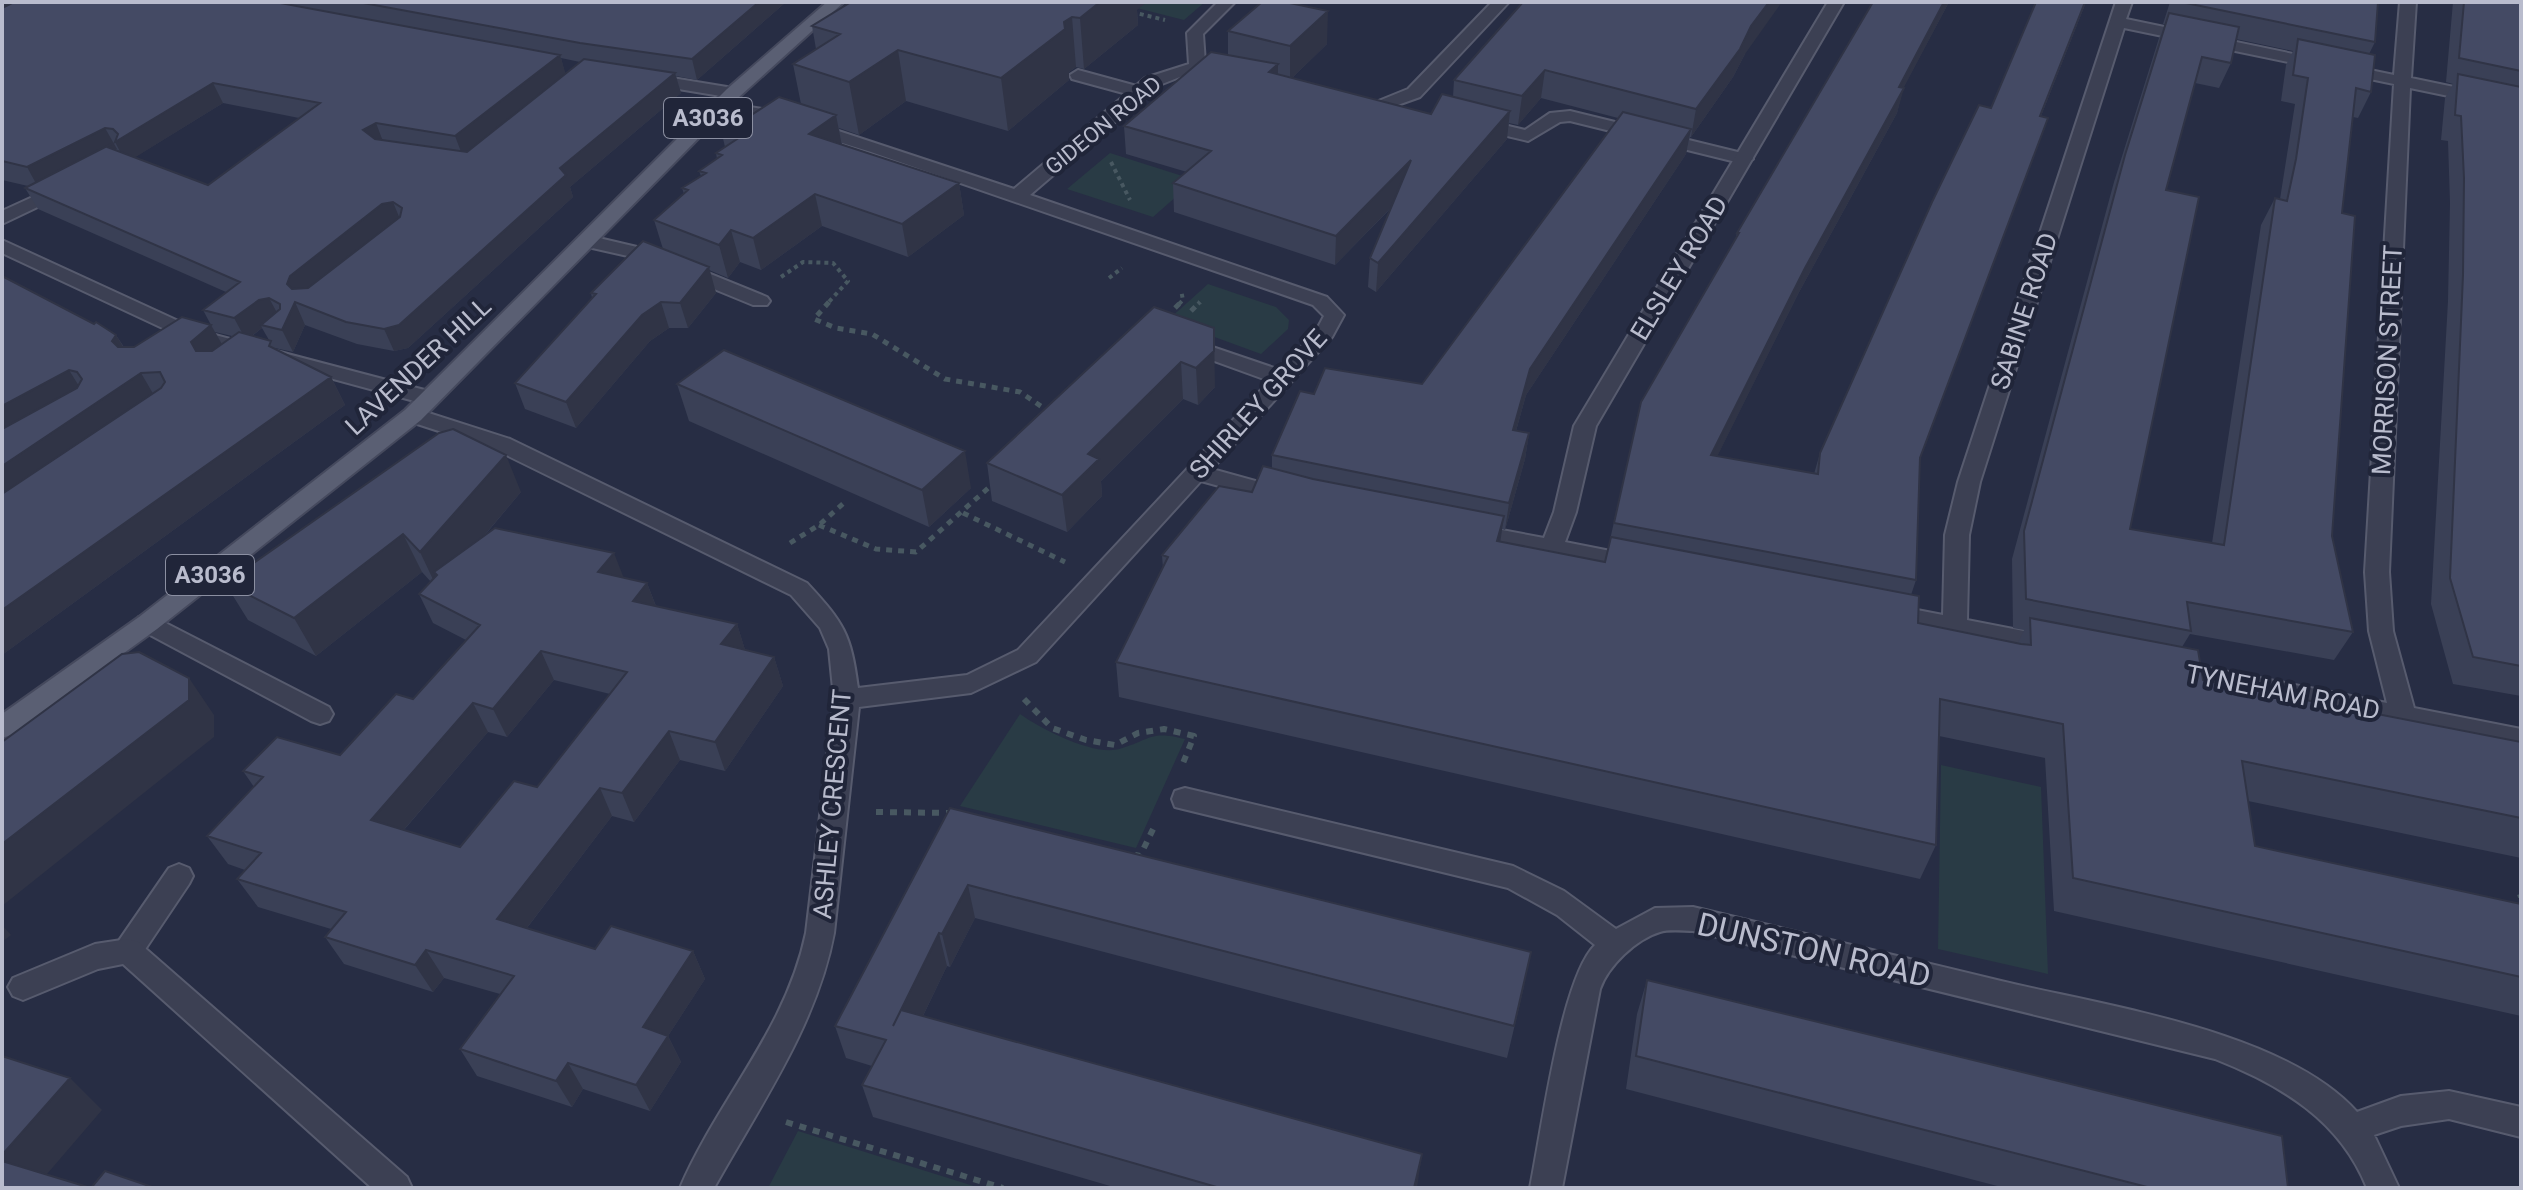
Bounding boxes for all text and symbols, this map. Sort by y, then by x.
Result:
street label: GIDEON ROAD [1040,71,1166,180]
road number: A3036 [664,98,752,138]
street label: ELSLEY ROAD [1624,191,1734,345]
street label: SABINE ROAD [1985,229,2063,393]
street label: MORRISON STREET [2366,244,2408,476]
street label: LAVENDER HILL [339,291,497,441]
street label: SHIRLEY GROVE [1183,323,1333,485]
road number: A3036 [166,555,254,595]
street label: TYNEHAM ROAD [2183,658,2383,726]
street label: ASHLEY CRESCENT [807,688,857,920]
street label: DUNSTON ROAD [1694,905,1934,995]

